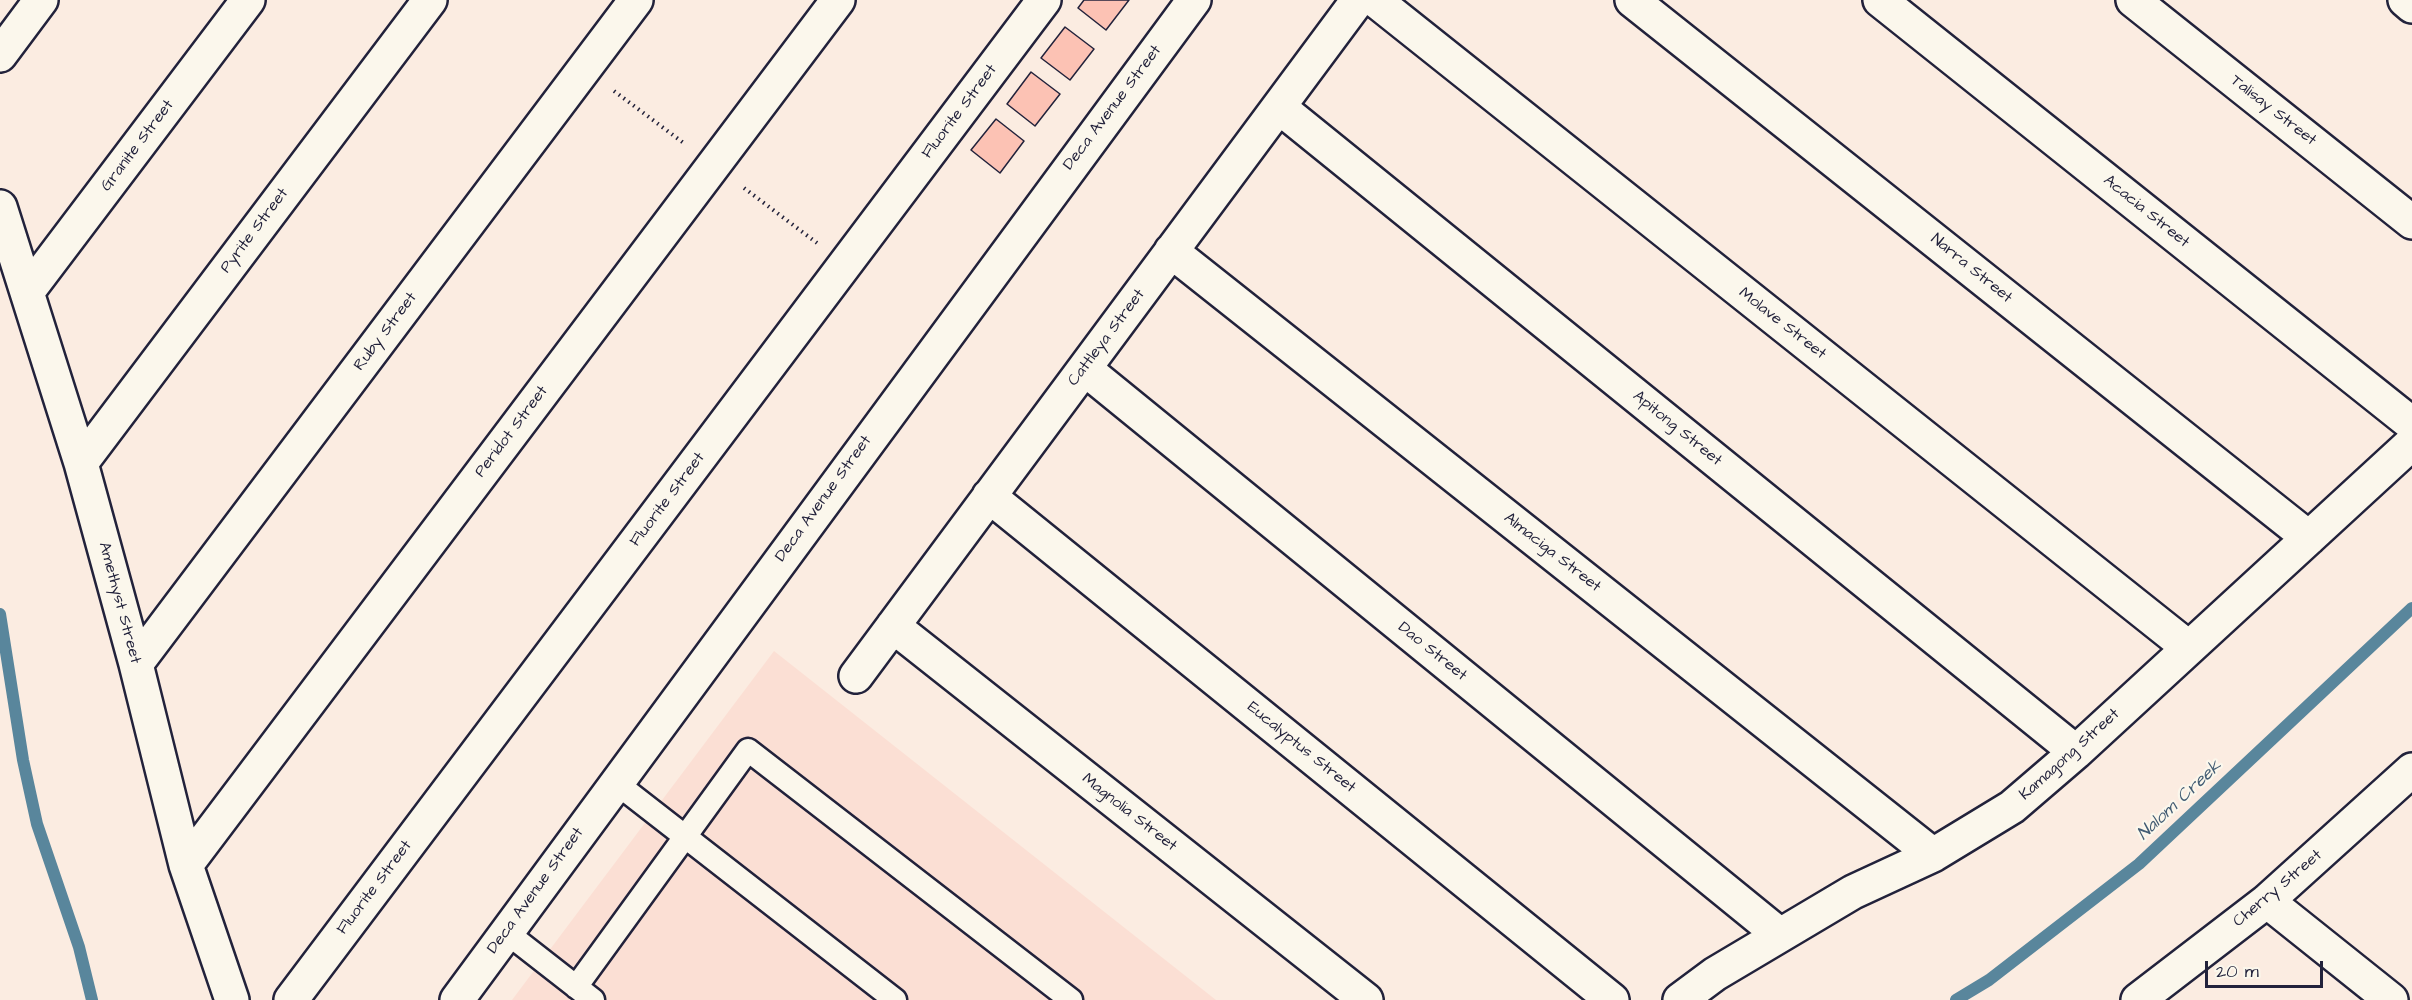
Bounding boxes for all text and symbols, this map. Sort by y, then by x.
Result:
street label: Deca Avenue Street [1060,42,1166,174]
street label: Fluorite Street [918,61,1002,163]
street label: Talisay Street [2226,71,2320,151]
street label: Granite Street [97,97,179,195]
street label: Acacia Street [2099,172,2193,252]
street label: Pyrite Street [217,185,293,277]
street label: Narra Street [1926,230,2016,308]
street label: Molave Street [1734,284,1830,364]
street label: Cattleya Street [1064,286,1150,390]
street label: Ruby Street [350,289,422,375]
street label: Peridot Street [471,382,553,482]
street label: Apitong Street [1629,387,1725,471]
street label: Deca Avenue Street [772,432,876,566]
street label: Fluorite Street [626,449,710,551]
street label: Almaciga Street [1500,509,1604,597]
street label: Amethyst Street [94,540,144,666]
street label: Dao Street [1394,618,1470,686]
street label: Eucalyptus Street [1243,698,1359,798]
street label: Kamagong Street [2016,705,2124,805]
water label: Nalom Creek [2133,756,2227,846]
street label: Magnolia Street [1078,770,1180,856]
street label: Deca Avenue Street [484,824,588,958]
street label: Fluorite Street [333,837,417,939]
street label: Cherry Street [2230,846,2326,932]
scale bar [2208,949,2326,987]
text: 20 m [2216,959,2259,984]

